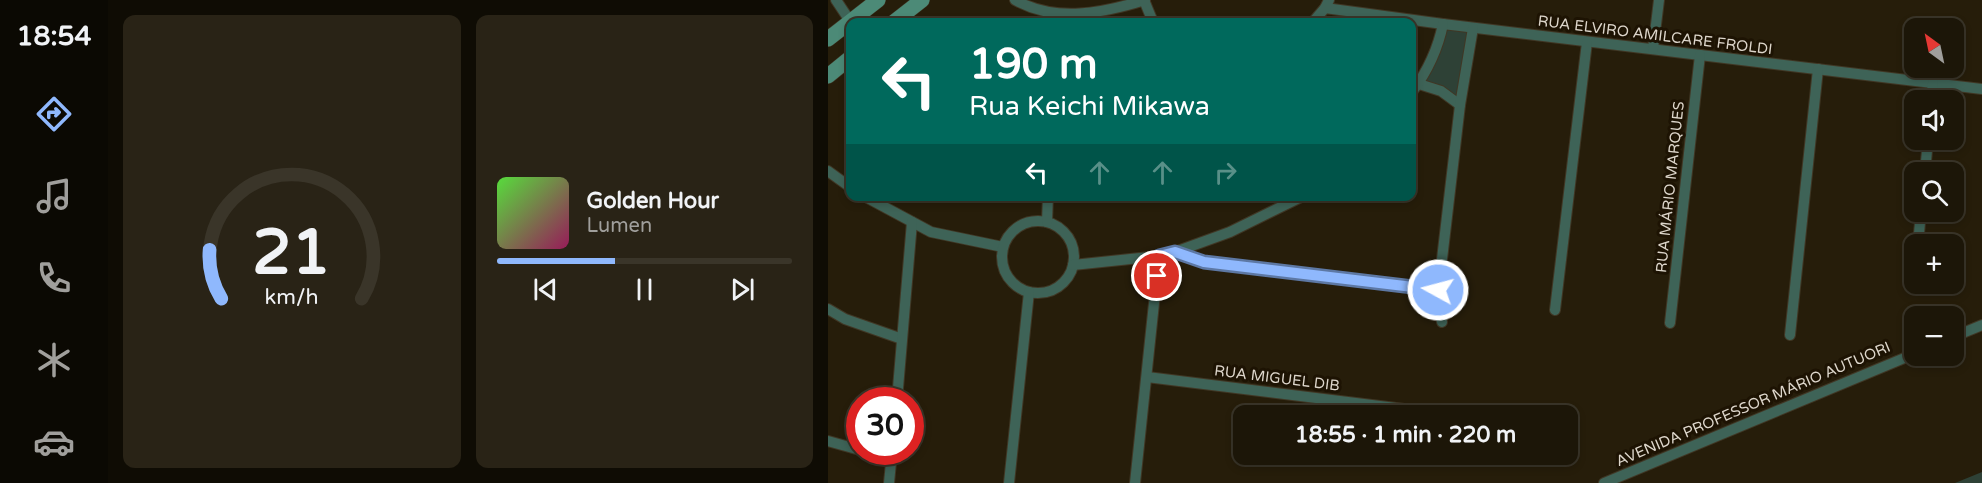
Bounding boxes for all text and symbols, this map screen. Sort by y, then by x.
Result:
street label: RUA ELVIRO AMILCARE FROLDI [1537,12,1773,58]
north arrow [1904,18,1964,78]
map controls [1904,18,1964,366]
text: 18:54 [17,20,91,53]
text: 190 m [969,39,1098,90]
icon: left [870,42,948,120]
text: Rua Keichi Mikawa [969,90,1210,123]
button: sound [1904,90,1964,150]
icon: directions [33,93,75,135]
street label: RUA MÁRIO MARQUES [1652,100,1688,274]
icon: left [1020,156,1053,189]
icon: ahead [1083,156,1116,189]
icon: ahead [1146,156,1179,189]
icon: right [1209,156,1242,189]
button: search [1904,162,1964,222]
icon: music [33,175,75,217]
text: Golden Hour [587,188,719,214]
text: Lumen [587,214,652,238]
text: 21 [253,216,331,291]
button: + [1904,234,1964,294]
pin [1131,250,1182,301]
icon: phone [33,257,75,299]
position arrow [1406,258,1470,322]
icon: arrive [1140,259,1173,292]
icon: previous [529,273,562,306]
icon: pause [628,273,661,306]
icon: next [726,273,759,306]
text: km/h [265,284,319,310]
button: − [1904,306,1964,366]
street label: AVENIDA PROFESSOR MÁRIO AUTUORI [1613,338,1893,470]
icon: climate [33,339,75,381]
street label: RUA MIGUEL DIB [1213,361,1341,395]
speed limit sign: 30 [846,387,924,465]
icon: car [33,421,75,463]
text: 18:55 · 1 min · 220 m [1295,422,1516,448]

